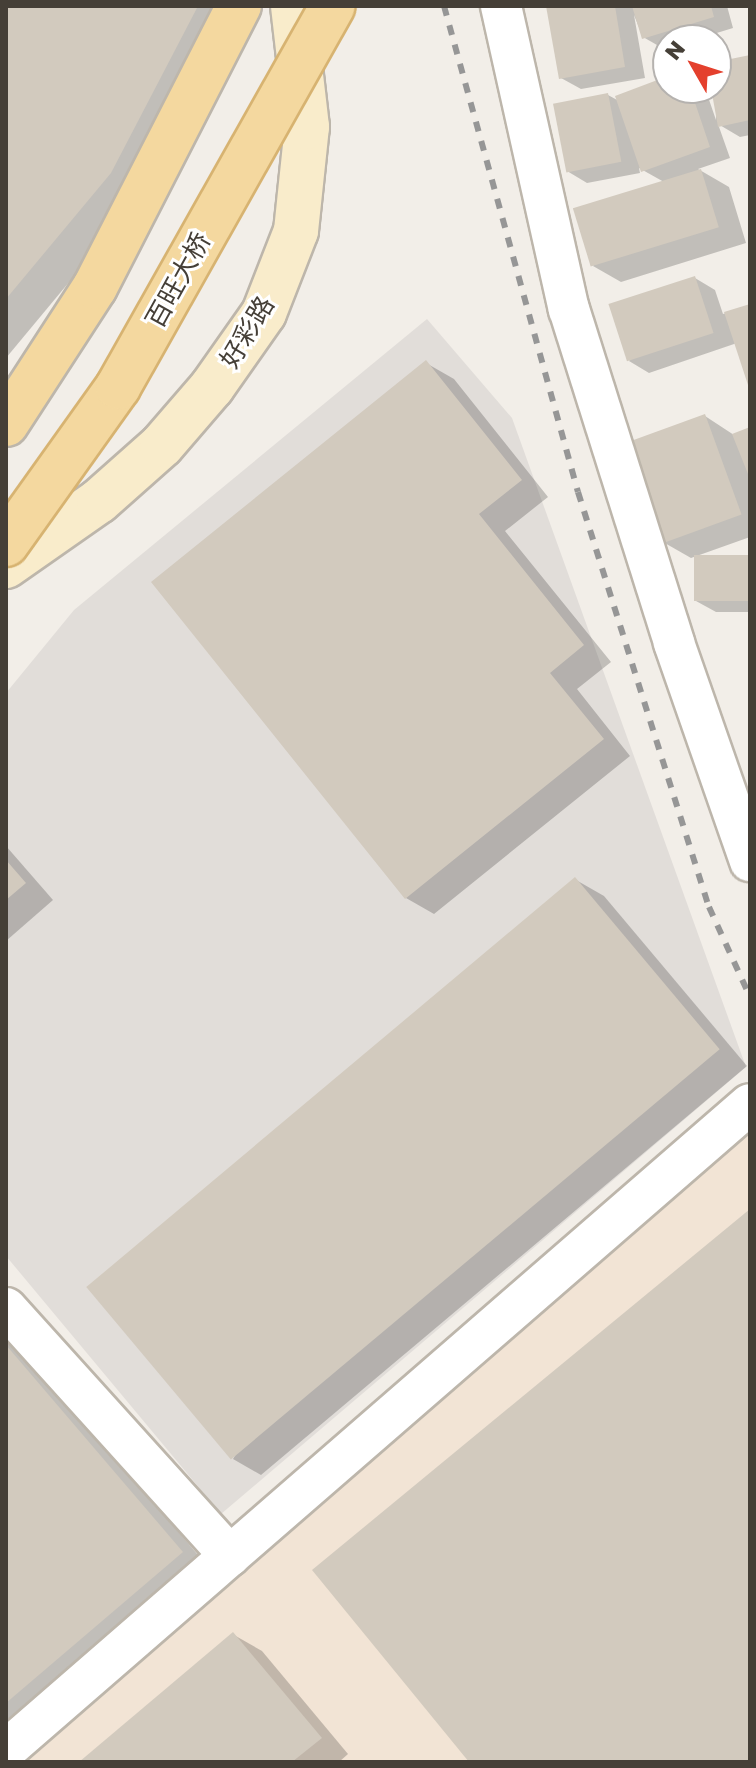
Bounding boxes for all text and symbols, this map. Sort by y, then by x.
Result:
north arrow [652,24,732,104]
text: N [659,35,690,65]
street label: 百旺大桥 [139,227,217,333]
street label: 好彩路 [214,291,280,373]

